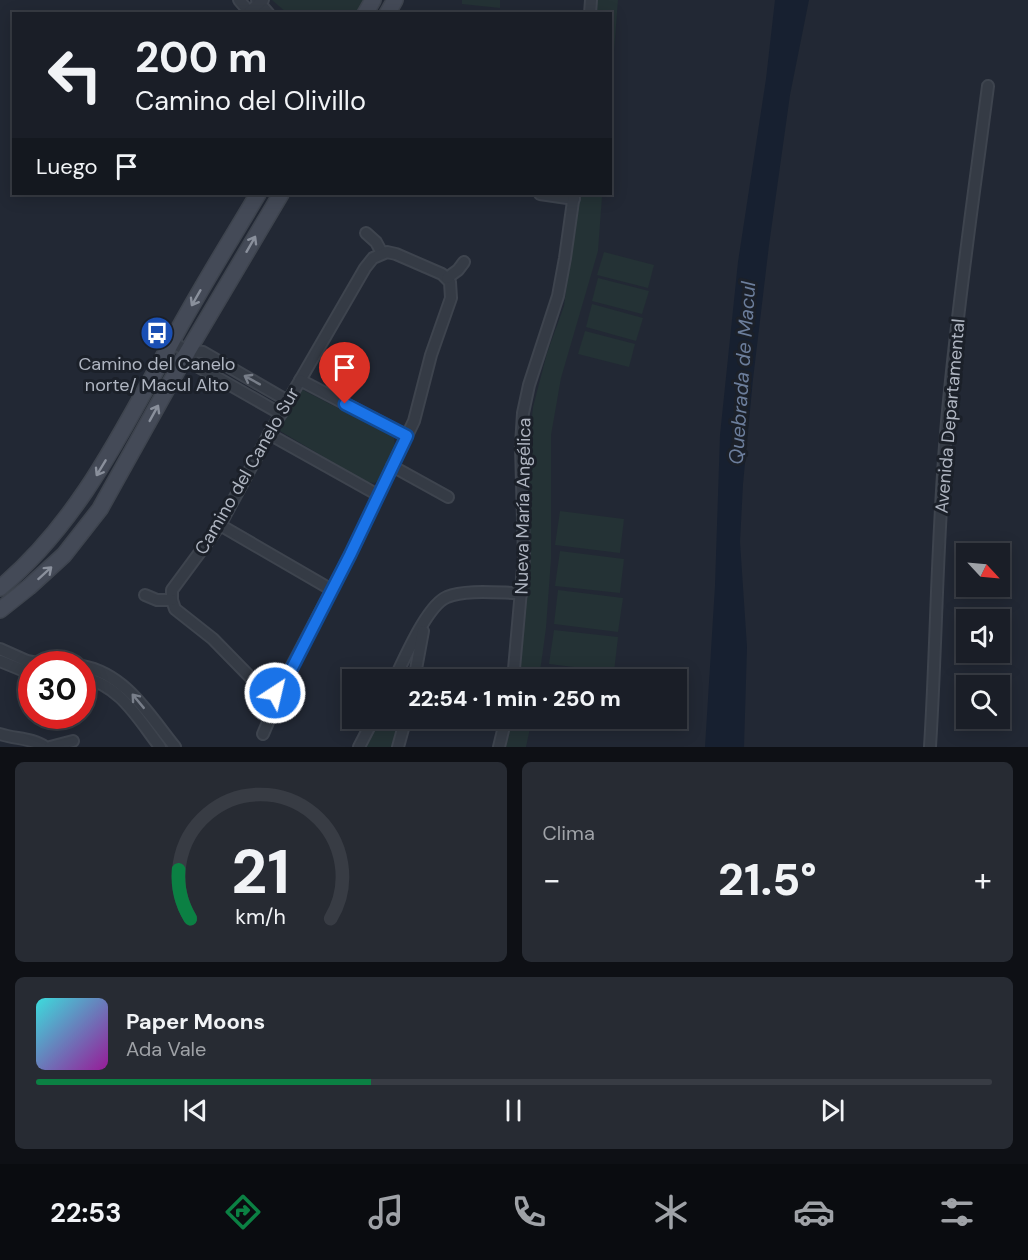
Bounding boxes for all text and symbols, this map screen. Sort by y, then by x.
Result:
text: 200 m [135,30,268,85]
icon: left [36,36,114,114]
text: Camino del Olivillo [135,83,366,118]
icon: arrive [110,150,143,183]
text: Luego [36,152,98,181]
one-way arrow [246,236,258,253]
water label: Quebrada de Macul [723,280,761,465]
one-way arrow [190,289,202,306]
bus stop icon: Camino del Canelo norte/ Macul Alto [139,315,175,351]
street label: Avenida Departamental [930,318,970,514]
pin [319,342,370,404]
icon: arrive [328,351,361,384]
place label: Camino del Canelo norte/ Macul Alto [78,352,236,397]
one-way arrow [244,374,261,386]
street label: Camino del Canelo Sur [189,383,305,559]
one-way arrow [148,405,160,422]
street label: Nueva María Angélica [509,417,537,595]
one-way arrow [95,459,107,476]
north arrow [956,543,1010,597]
map controls [956,543,1010,729]
one-way arrow [38,566,53,580]
button: sound [956,609,1010,663]
speed limit sign: 30 [18,651,96,729]
position arrow [243,661,307,725]
button: search [956,675,1010,729]
text: 22:54 · 1 min · 250 m [408,684,621,713]
one-way arrow [132,694,145,710]
text: Clima [543,820,595,846]
text: 21 [231,831,290,912]
text: 21.5° [718,850,817,909]
text: − [543,858,561,901]
text: + [974,858,992,901]
text: km/h [235,903,286,931]
text: Paper Moons [126,1007,265,1036]
text: Ada Vale [126,1036,206,1062]
icon: previous [179,1094,212,1127]
icon: pause [497,1094,530,1127]
icon: next [816,1094,849,1127]
icon: directions [222,1191,264,1233]
icon: music [365,1191,407,1233]
icon: phone [508,1191,550,1233]
icon: climate [650,1191,692,1233]
icon: car [793,1191,835,1233]
icon: filters [936,1191,978,1233]
text: 22:53 [50,1195,121,1230]

